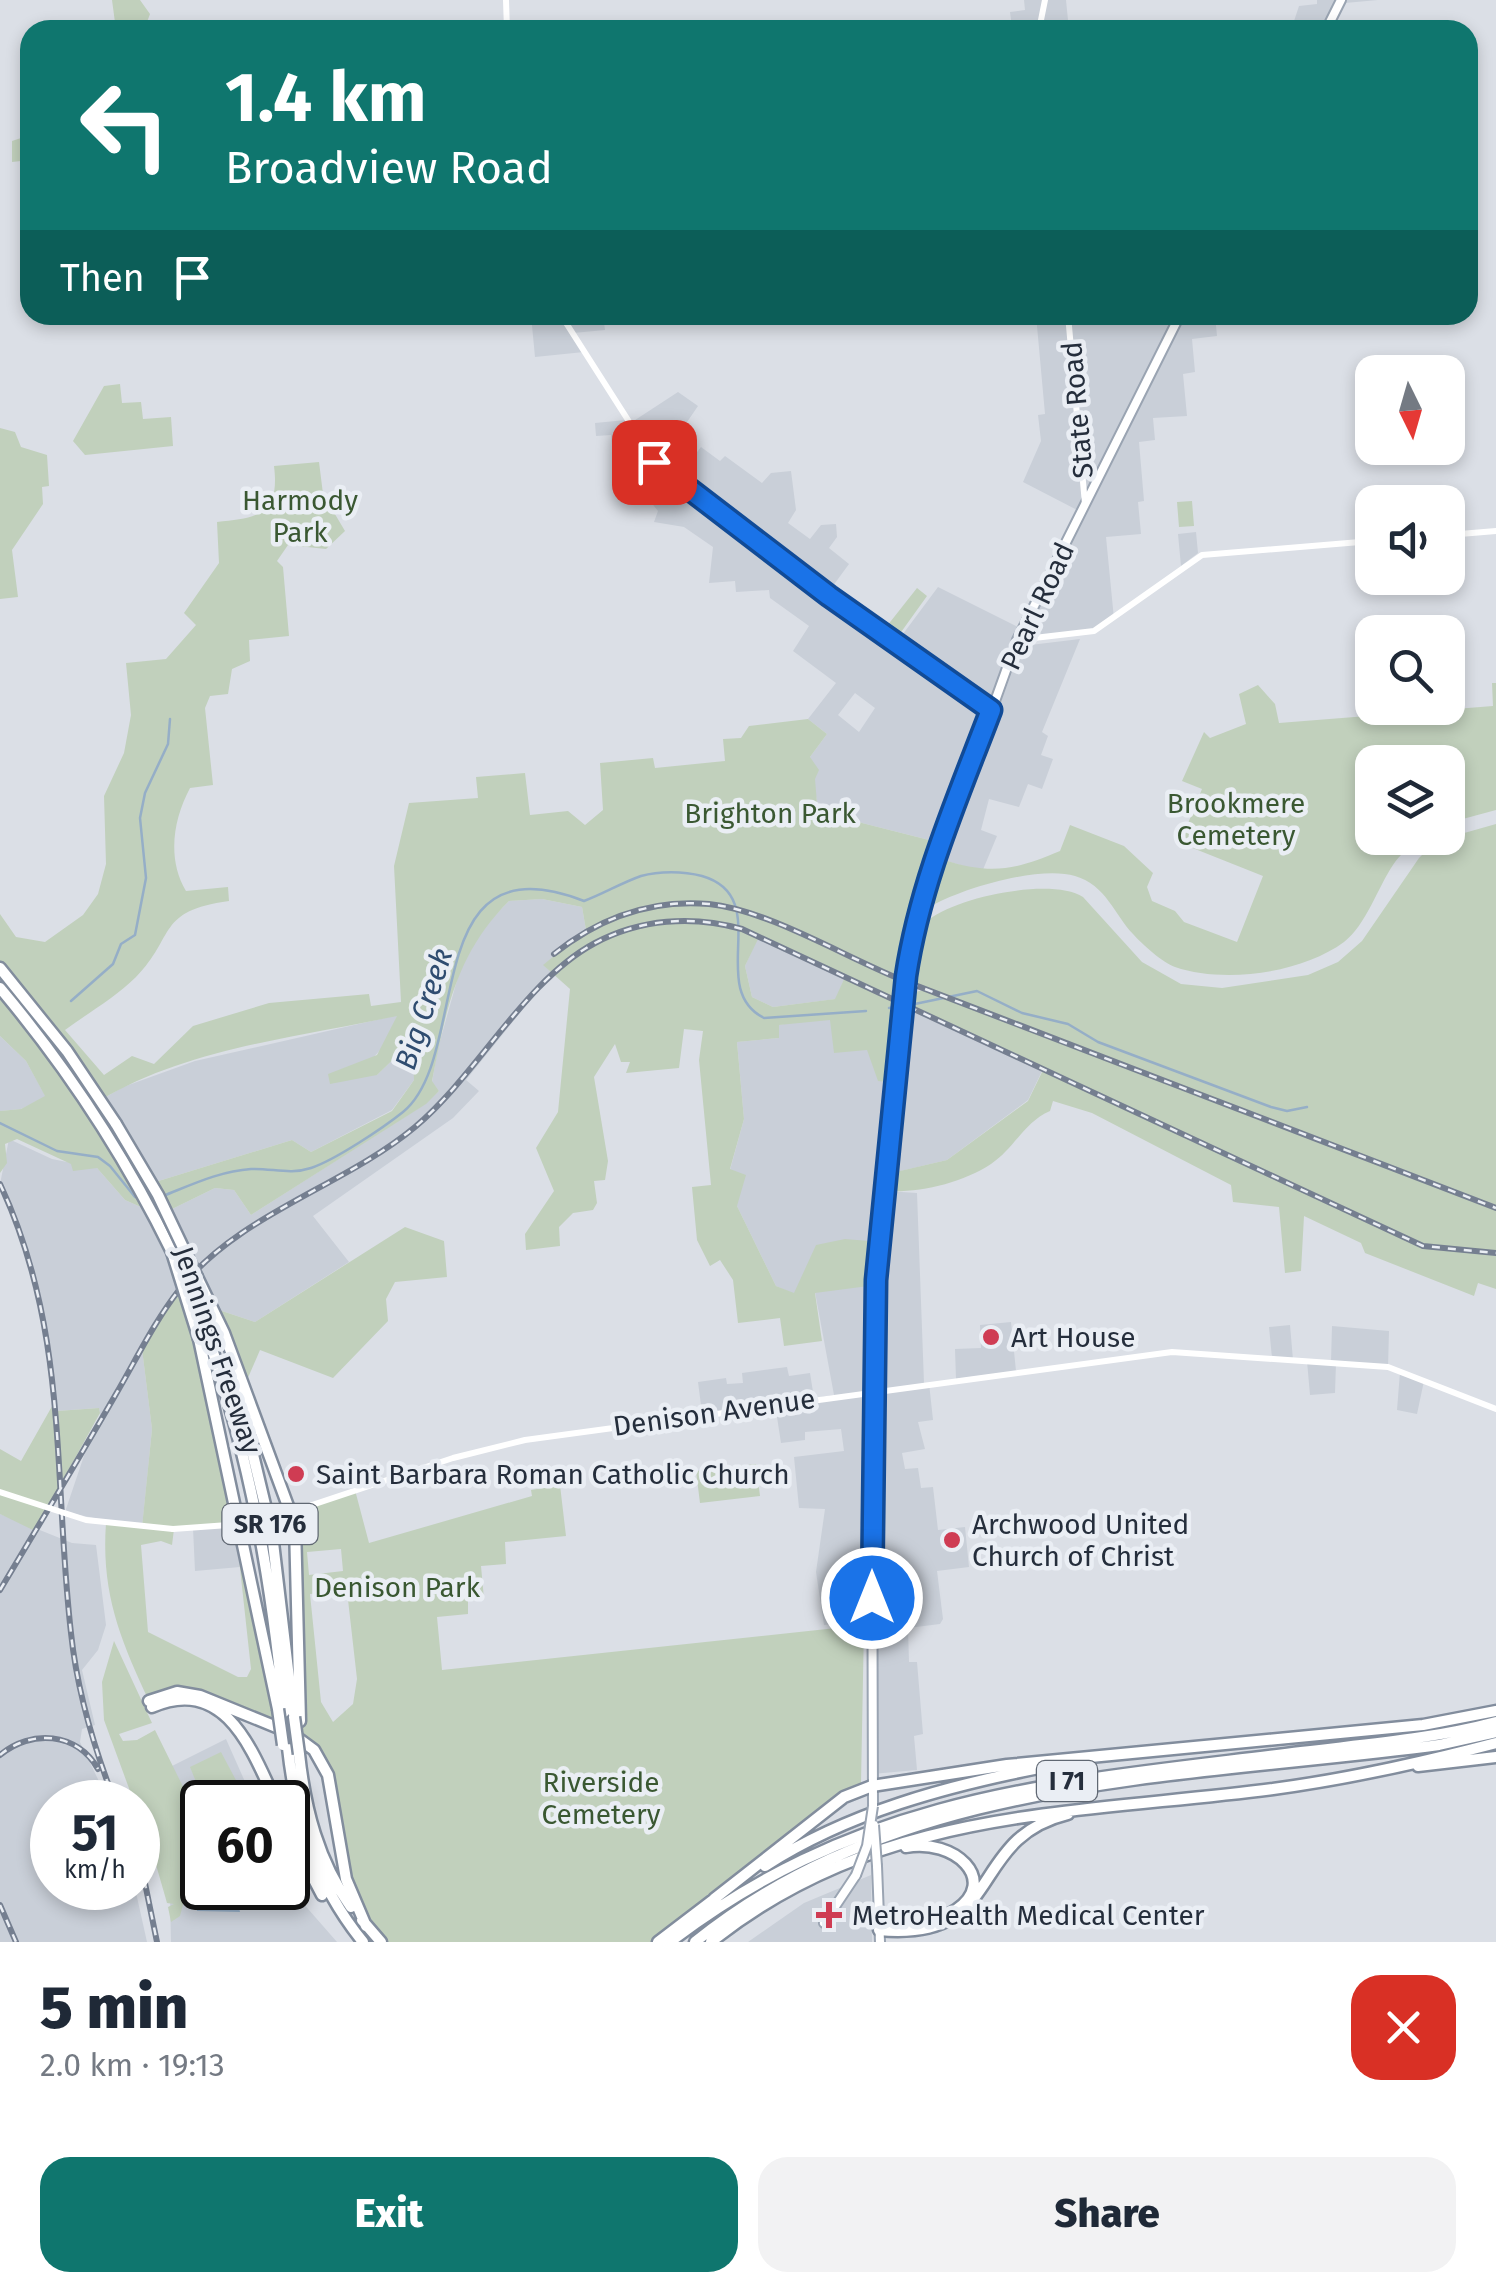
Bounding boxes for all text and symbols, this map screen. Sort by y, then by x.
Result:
text: 1.4 km [225,56,427,140]
icon: left [60,60,190,190]
text: Broadview Road [225,141,553,195]
icon: arrive [165,250,220,305]
text: Then [60,255,145,301]
street label: State Road [1055,340,1100,480]
north arrow [1355,355,1465,465]
map controls [1355,355,1465,855]
pin [612,420,697,505]
icon: arrive [627,435,682,490]
park label: Harmody Park [242,484,358,549]
button: sound [1355,485,1465,595]
street label: Pearl Road [994,537,1081,675]
button: search [1355,615,1465,725]
button: layers [1355,745,1465,855]
park label: Brookmere Cemetery [1167,787,1305,852]
park label: Brighton Park [684,797,856,830]
water label: Big Creek [387,944,461,1074]
street label: Jennings Freeway [167,1242,269,1459]
place label: Art House [1011,1321,1135,1354]
marker: Art House [980,1326,1002,1348]
street label: Denison Avenue [611,1382,817,1443]
place label: Saint Barbara Roman Catholic Church [316,1458,790,1491]
marker: Saint Barbara Roman Catholic Church [285,1463,307,1485]
road number: SR 176 [222,1504,318,1544]
place label: Archwood United Church of Christ [972,1508,1189,1573]
marker: Archwood United Church of Christ [941,1529,963,1551]
position arrow [820,1546,924,1650]
park label: Denison Park [314,1571,481,1604]
road number: I 71 [1037,1761,1097,1801]
park label: Riverside Cemetery [541,1766,661,1831]
speed limit sign: 60 [180,1780,310,1910]
text: 51 [71,1803,119,1863]
text: km/h [64,1855,126,1885]
place label: MetroHealth Medical Center [852,1899,1205,1932]
marker: MetroHealth Medical Center [816,1902,842,1928]
text: 5 min [40,1972,188,2044]
button: close [1351,1975,1456,2080]
text: 2.0 km · 19:13 [40,2046,225,2084]
button: Exit [40,2157,738,2272]
button: Share [758,2157,1456,2272]

